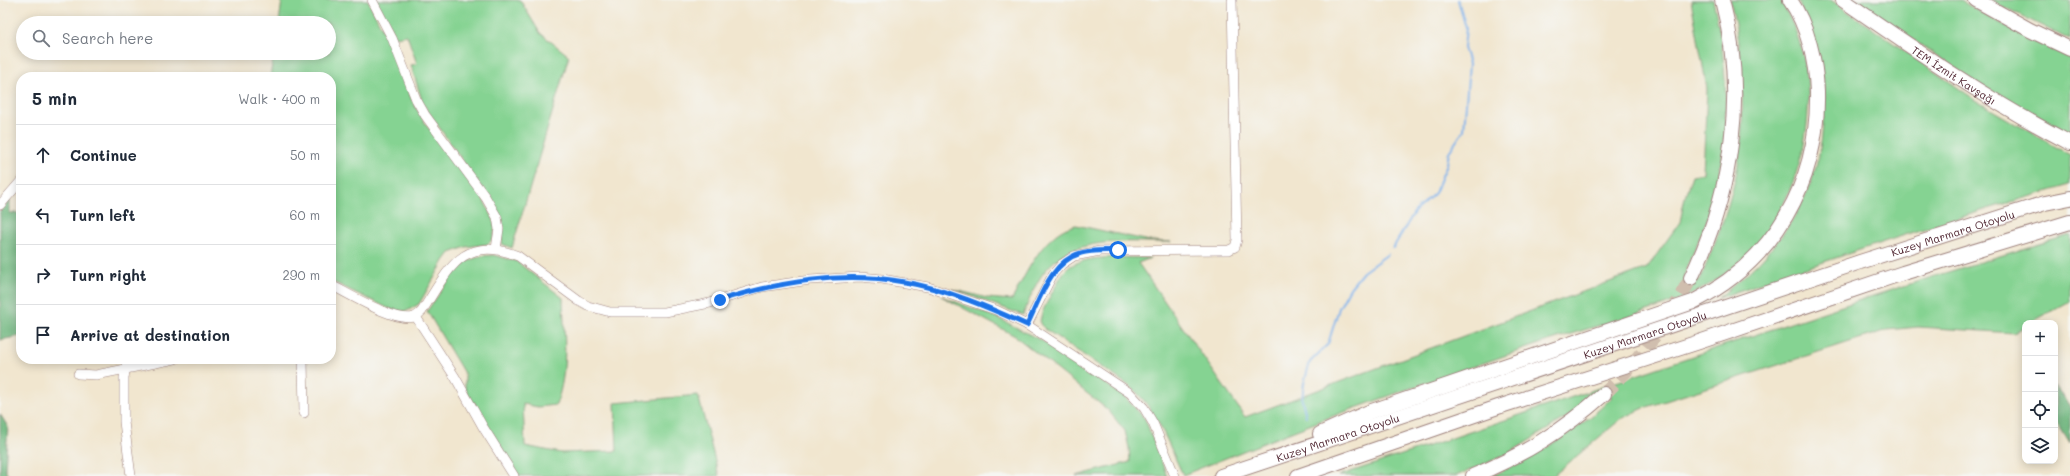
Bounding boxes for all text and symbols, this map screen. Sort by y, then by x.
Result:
search box [16,16,336,60]
icon: search [30,27,52,49]
text: Search here [62,28,153,48]
street label: TEM İzmit Kavşağı [1909,42,1999,107]
text: 5 min [32,87,77,109]
text: Walk · 400 m [238,90,320,107]
icon: ahead [32,144,54,166]
text: Continue [70,145,137,165]
text: 50 m [290,146,320,163]
icon: left [32,204,54,226]
text: Turn left [70,205,135,225]
text: 60 m [290,206,320,223]
street label: Kuzey Marmara Otoyolu [1889,206,2016,259]
route start [1109,241,1127,259]
icon: right [32,264,54,286]
text: Turn right [70,265,147,285]
text: 290 m [283,266,320,283]
route end [711,291,729,309]
street label: Kuzey Marmara Otoyolu [1581,306,1708,362]
map controls [2022,320,2058,464]
button: + [2022,320,2058,356]
icon: arrive [32,324,54,346]
text: Arrive at destination [70,325,230,345]
button: − [2022,356,2058,392]
button: locate [2022,392,2058,428]
street label: Kuzey Marmara Otoyolu [1274,409,1401,465]
button: layers [2022,428,2058,464]

